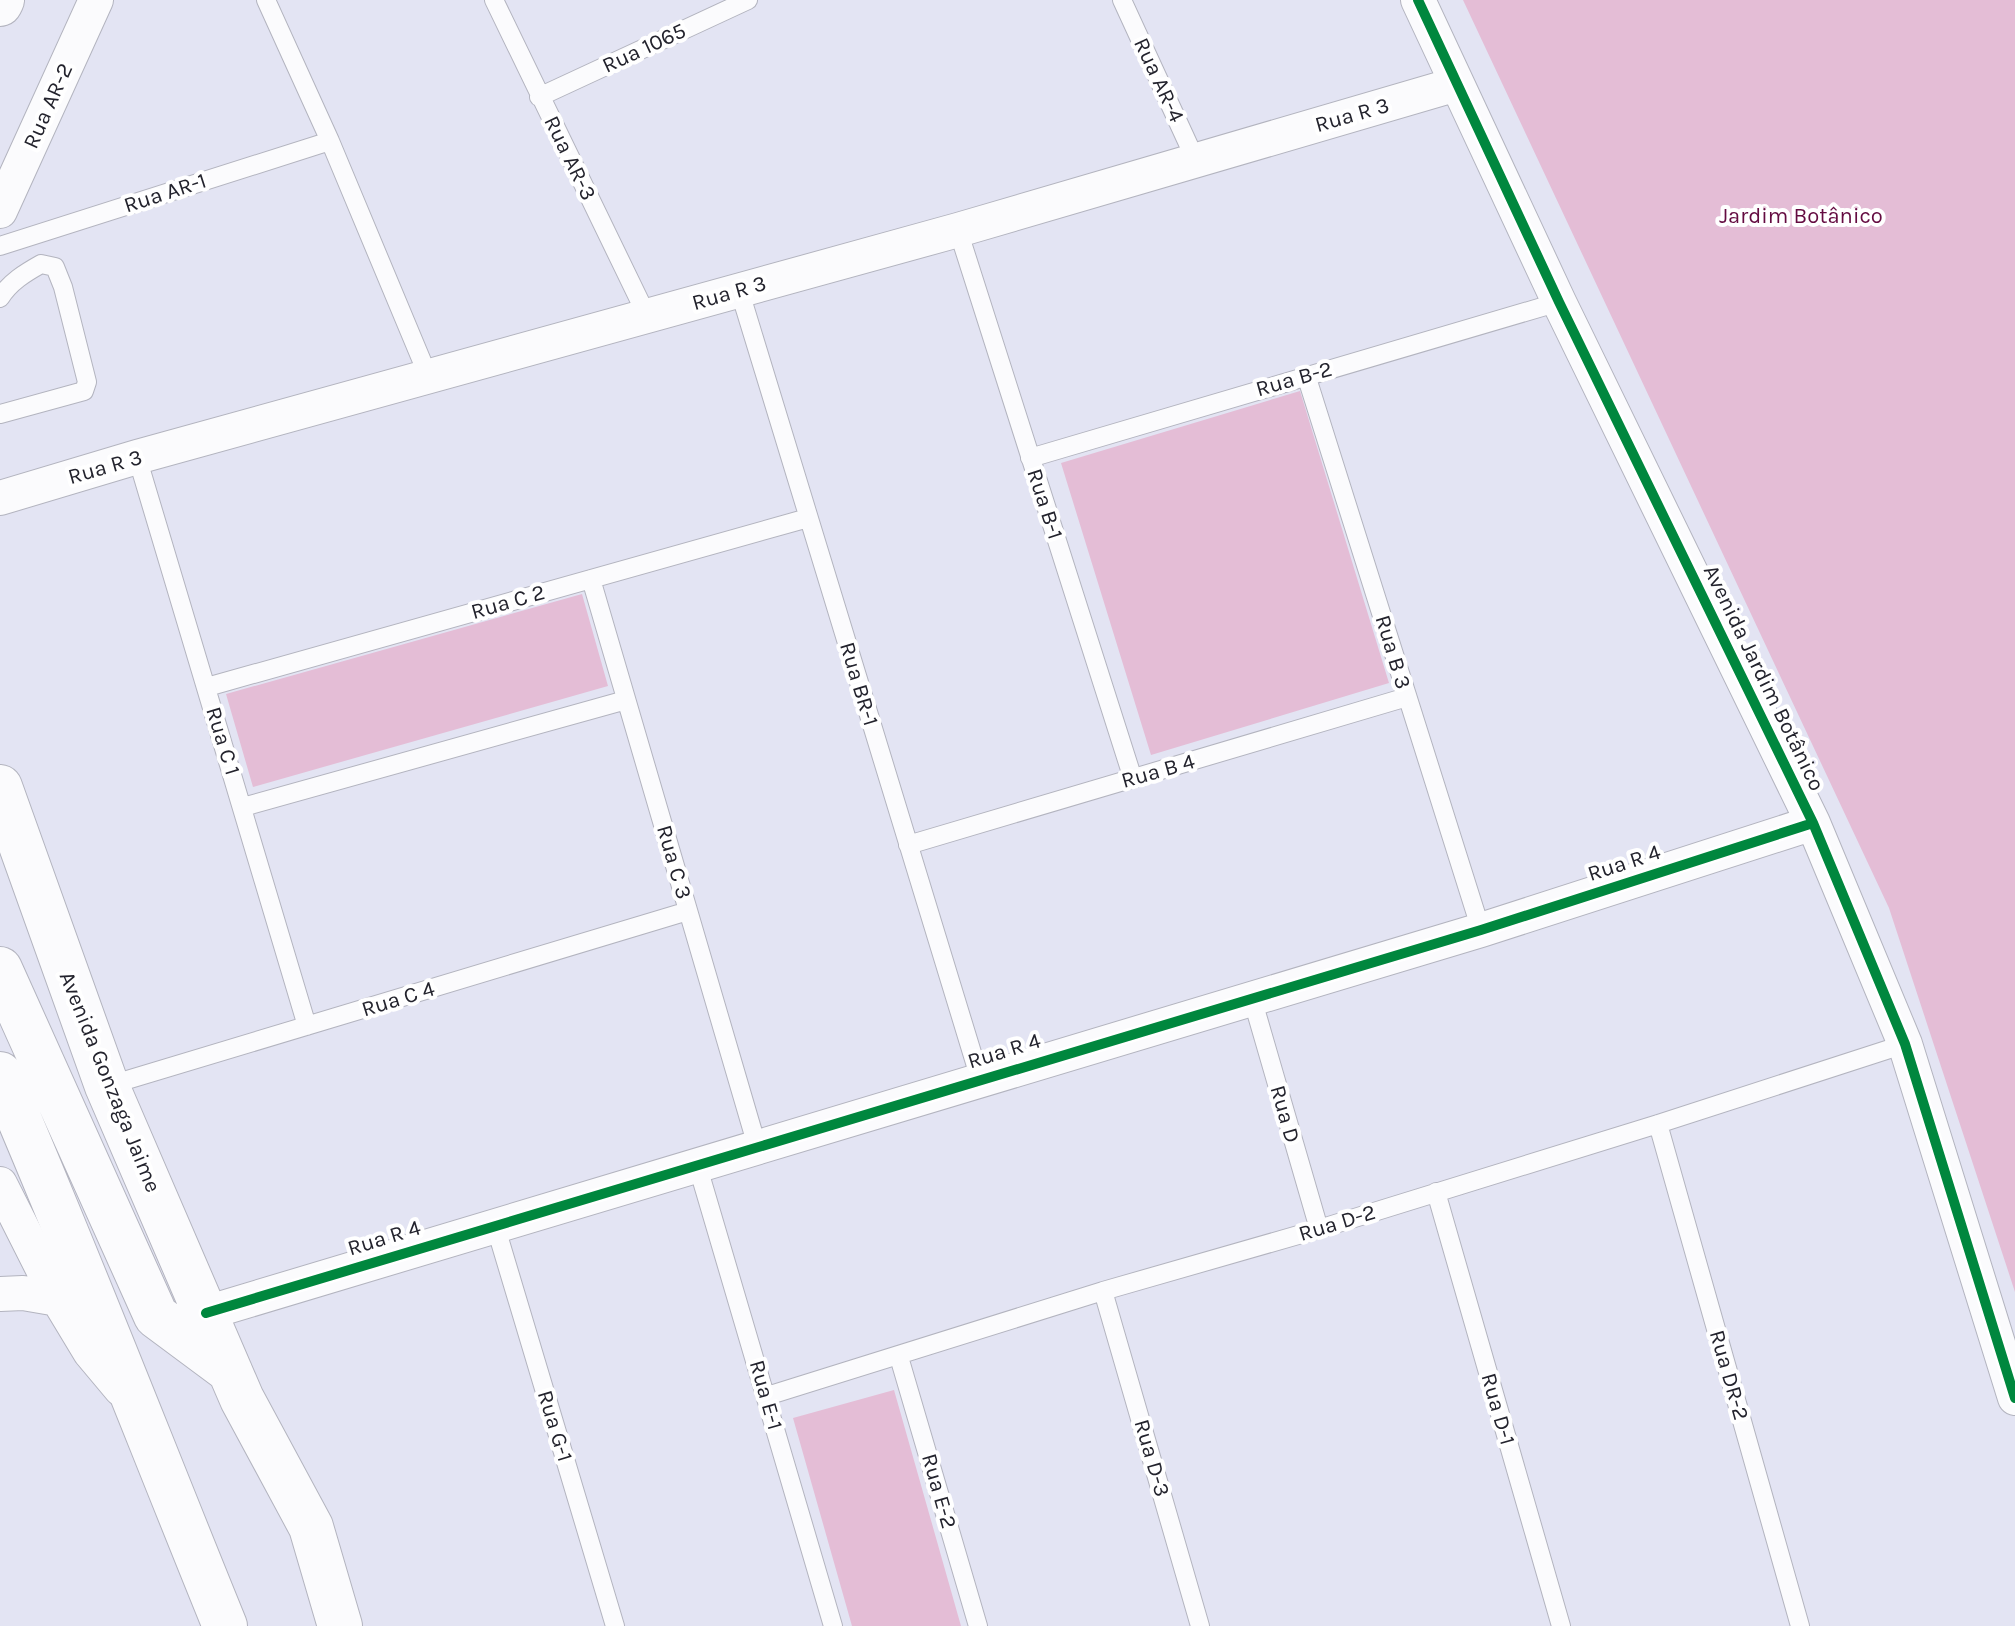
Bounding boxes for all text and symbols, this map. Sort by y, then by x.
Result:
street label: Rua 1065 [598,17,690,79]
street label: Rua AR-4 [1128,34,1190,126]
street label: Rua AR-2 [18,59,78,153]
street label: Rua R 3 [1312,92,1392,138]
street label: Rua AR-3 [538,111,602,205]
street label: Rua AR-1 [120,167,210,219]
park label: Jardim Botânico [1719,203,1883,229]
street label: Rua R 3 [689,270,769,316]
street label: Rua B-2 [1253,356,1335,402]
street label: Rua R 3 [65,444,145,490]
street label: Rua B-1 [1021,465,1069,543]
street label: Avenida Jardim Botânico [1698,561,1830,795]
street label: Rua C 2 [468,579,548,625]
street label: Rua B 3 [1369,612,1417,692]
street label: Rua BR-1 [834,639,884,729]
street label: Rua C 1 [200,704,246,778]
street label: Rua B 4 [1118,748,1198,794]
street label: Rua C 3 [651,822,697,902]
street label: Rua R 4 [1584,839,1664,887]
street label: Avenida Gonzaga Jaime [54,968,166,1196]
street label: Rua C 4 [358,976,438,1022]
street label: Rua R 4 [964,1028,1044,1074]
street label: Rua D [1264,1082,1306,1146]
street label: Rua D-2 [1295,1199,1379,1247]
street label: Rua R 4 [344,1215,424,1261]
street label: Rua DR-2 [1704,1327,1754,1423]
street label: Rua E-1 [744,1357,788,1433]
street label: Rua D-1 [1475,1370,1521,1448]
street label: Rua G-1 [532,1387,578,1465]
street label: Rua D-3 [1129,1416,1175,1500]
street label: Rua E-2 [916,1450,962,1532]

